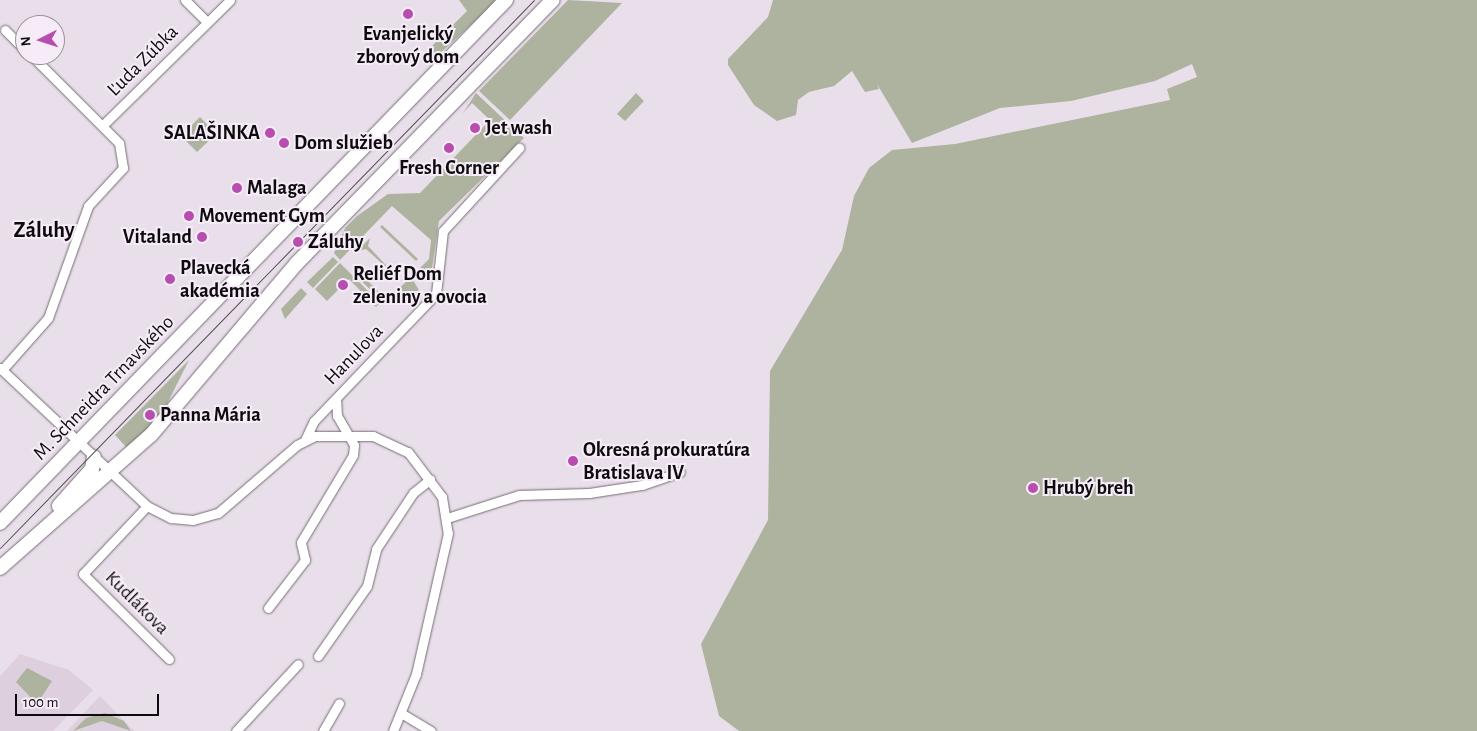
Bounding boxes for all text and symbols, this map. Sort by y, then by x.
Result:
marker: Evanjelický zborový dom [402,8,414,20]
north arrow [15,15,65,65]
street label: Ľuda Zúbka [102,20,184,102]
place label: Evanjelický zborový dom [357,22,459,69]
text: N [19,36,33,47]
place label: Jet wash [485,116,552,140]
place label: SALAŠINKA [164,121,260,145]
marker: Jet wash [469,122,481,134]
marker: SALAŠINKA [264,127,276,139]
place label: Dom služieb [294,131,393,155]
marker: Dom služieb [278,137,290,149]
marker: Fresh Corner [443,142,455,154]
place label: Fresh Corner [399,156,499,180]
place label: Malaga [247,176,307,200]
marker: Malaga [231,182,243,194]
place label: Movement Gym [199,204,325,228]
marker: Movement Gym [183,210,195,222]
district label: Záluhy [13,218,75,244]
place label: Vitaland [123,225,192,249]
place label: Záluhy [308,230,364,254]
marker: Vitaland [196,231,208,243]
marker: Záluhy [292,236,304,248]
place label: Plavecká akadémia [180,256,260,303]
place label: Reliéf Dom zeleniny a ovocia [353,262,487,309]
marker: Plavecká akadémia [164,273,176,285]
marker: Reliéf Dom zeleniny a ovocia [337,279,349,291]
street label: M. Schneidra Trnavského [29,310,179,466]
street label: Hanulova [319,320,389,390]
place label: Panna Mária [160,403,261,427]
marker: Panna Mária [144,409,156,421]
place label: Okresná prokuratúra Bratislava IV [583,438,750,485]
marker: Okresná prokuratúra Bratislava IV [567,455,579,467]
place label: Hrubý breh [1043,476,1134,500]
marker: Hrubý breh [1027,482,1039,494]
street label: Kudlákova [100,566,174,640]
scale bar [18,684,161,716]
text: 100 m [23,695,58,710]

